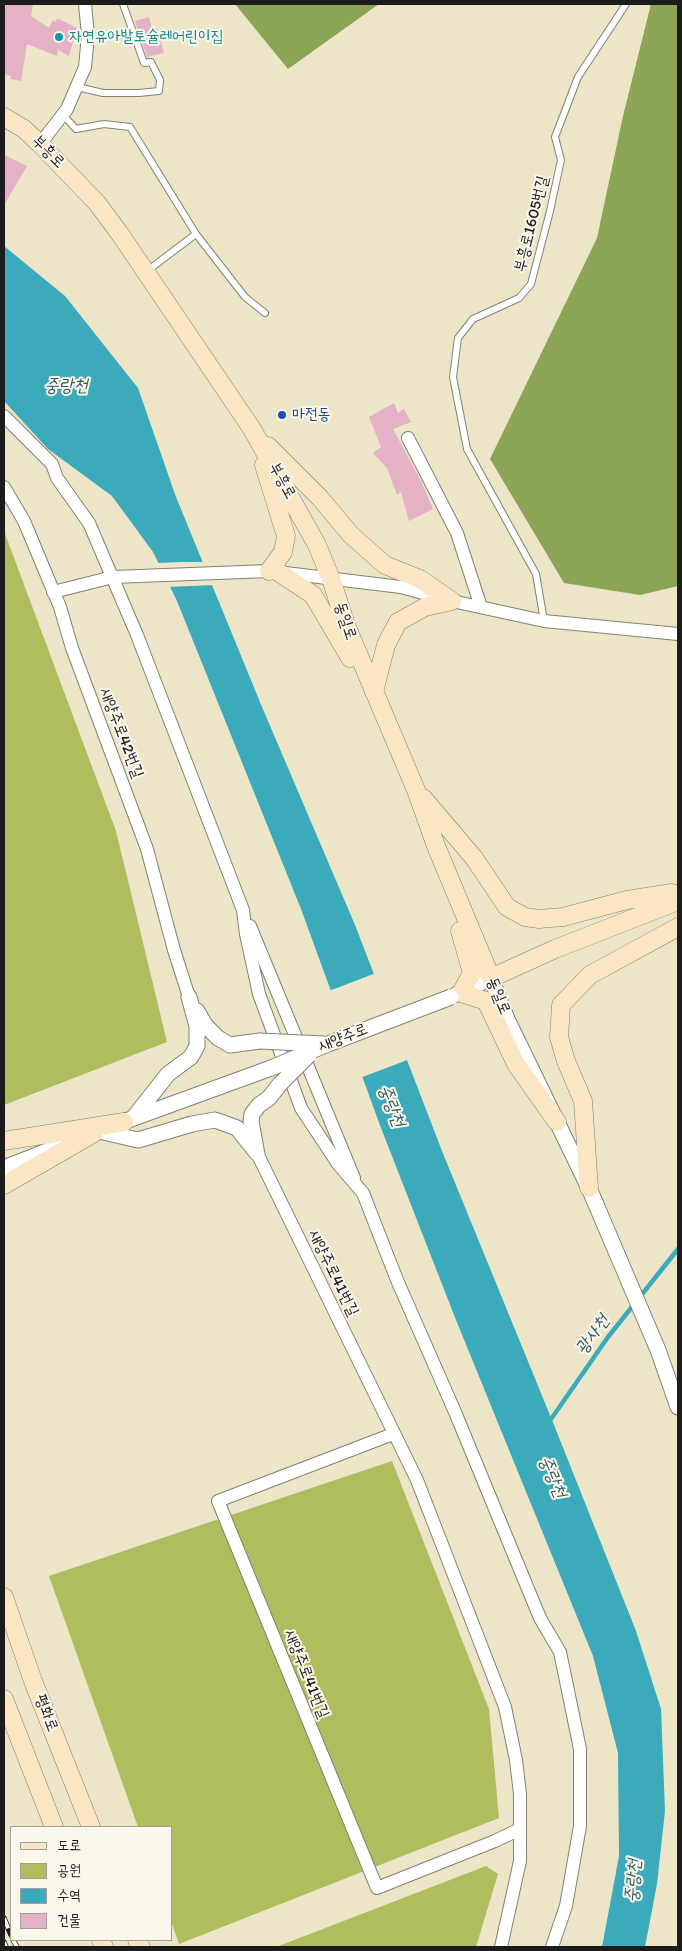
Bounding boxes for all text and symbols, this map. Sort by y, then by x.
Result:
place label: 자연유아발토슐레어린이집 [69,27,224,47]
marker: 자연유아발토슐레어린이집 [53,31,65,43]
street label: 부흥로 [28,132,68,172]
street label: 부흥로1605번길 [511,174,553,274]
water label: 중랑천 [44,375,88,397]
place label: 마전동 [292,405,331,425]
marker: 마전동 [276,409,288,421]
street label: 부흥로 [264,459,300,503]
street label: 동일로 [330,600,360,642]
street label: 새양주로42번길 [95,685,147,781]
street label: 동일로 [482,974,514,1018]
street label: 새양주로 [316,1020,370,1056]
water label: 중랑천 [373,1082,409,1130]
street label: 새양주로41번길 [304,1226,362,1320]
water label: 광사천 [571,1311,615,1359]
water label: 중랑천 [534,1453,570,1501]
street label: 새양주로41번길 [279,1627,333,1721]
street label: 평화로 [30,1692,62,1734]
legend [10,1826,172,1941]
text: 도로 [57,1836,81,1854]
water label: 중랑천 [622,1859,646,1903]
text: 공원 [57,1861,81,1879]
text: 수역 [57,1886,81,1904]
text: 건물 [57,1911,81,1929]

